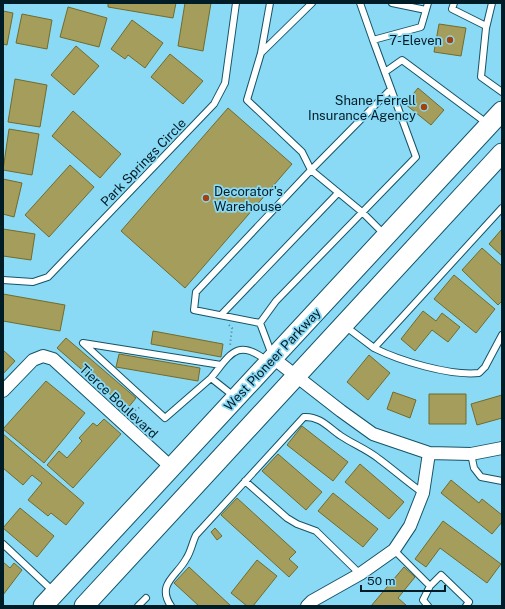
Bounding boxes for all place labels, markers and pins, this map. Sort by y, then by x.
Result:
place label: 7-Eleven [389,33,442,48]
marker: 7-Eleven [445,35,455,45]
place label: Shane Ferrell Insurance Agency [308,93,416,123]
marker: Shane Ferrell Insurance Agency [419,102,429,112]
place label: Decorator's Warehouse [214,184,283,214]
marker: Decorator's Warehouse [201,193,211,203]

